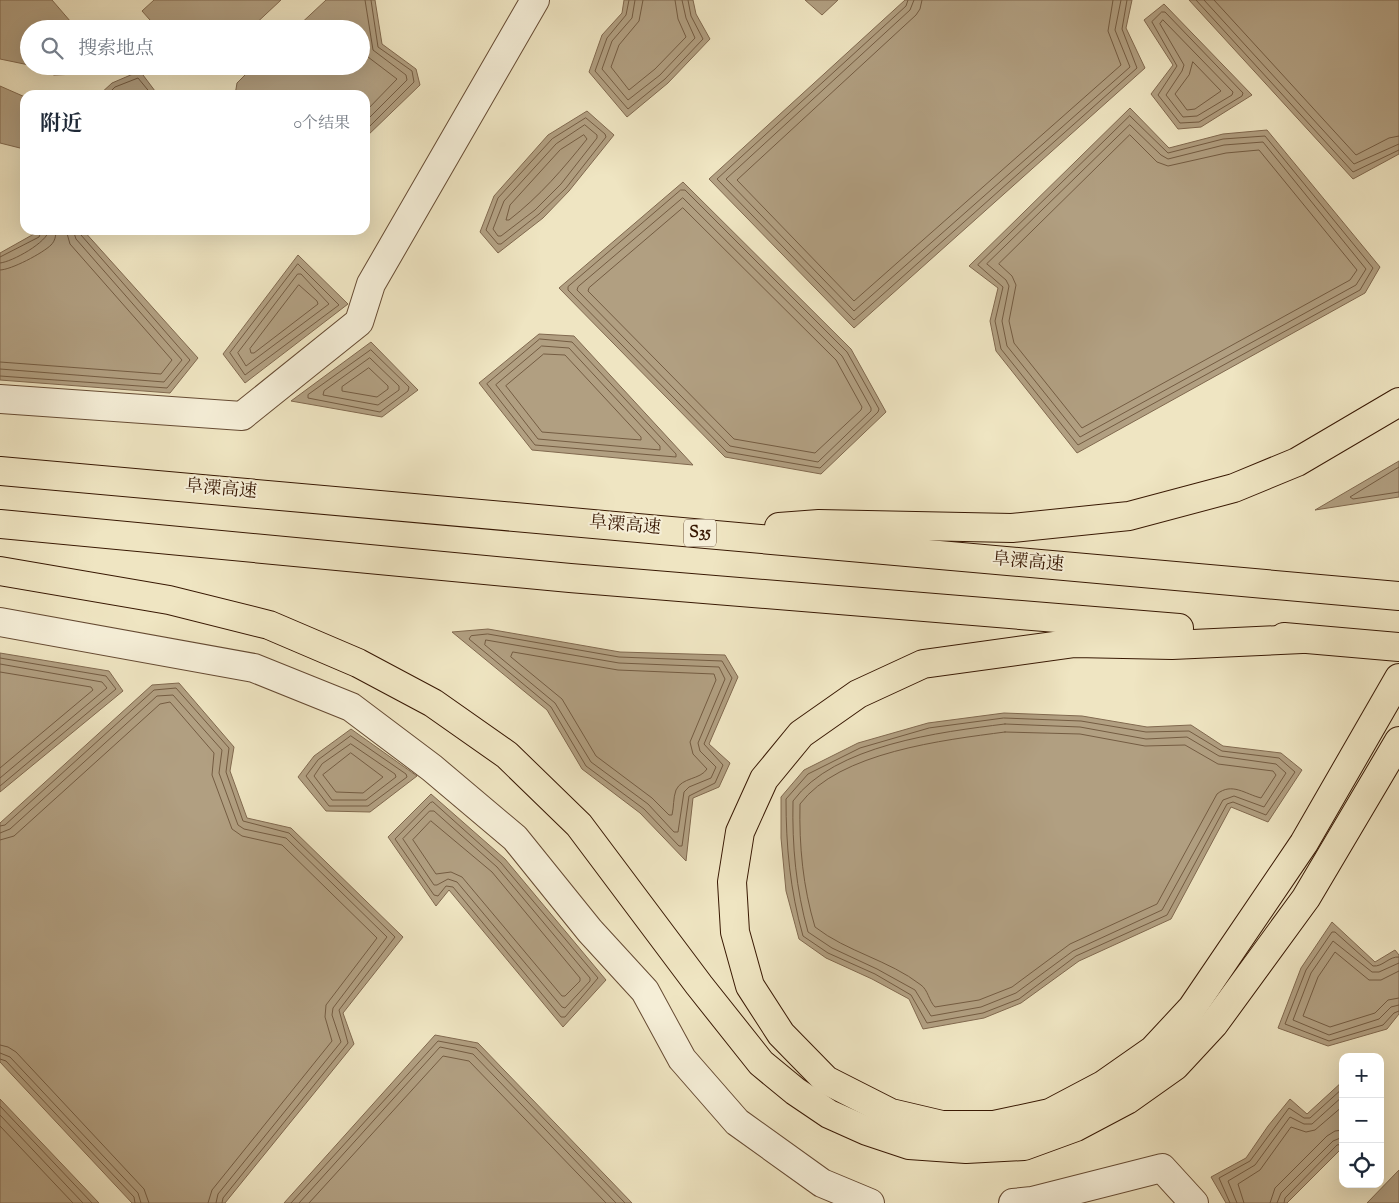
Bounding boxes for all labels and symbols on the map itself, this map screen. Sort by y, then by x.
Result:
street label: 阜溧高速 [184,474,258,506]
street label: 阜溧高速 [588,510,662,542]
road number: S35 [684,520,716,546]
street label: 阜溧高速 [991,547,1065,579]

